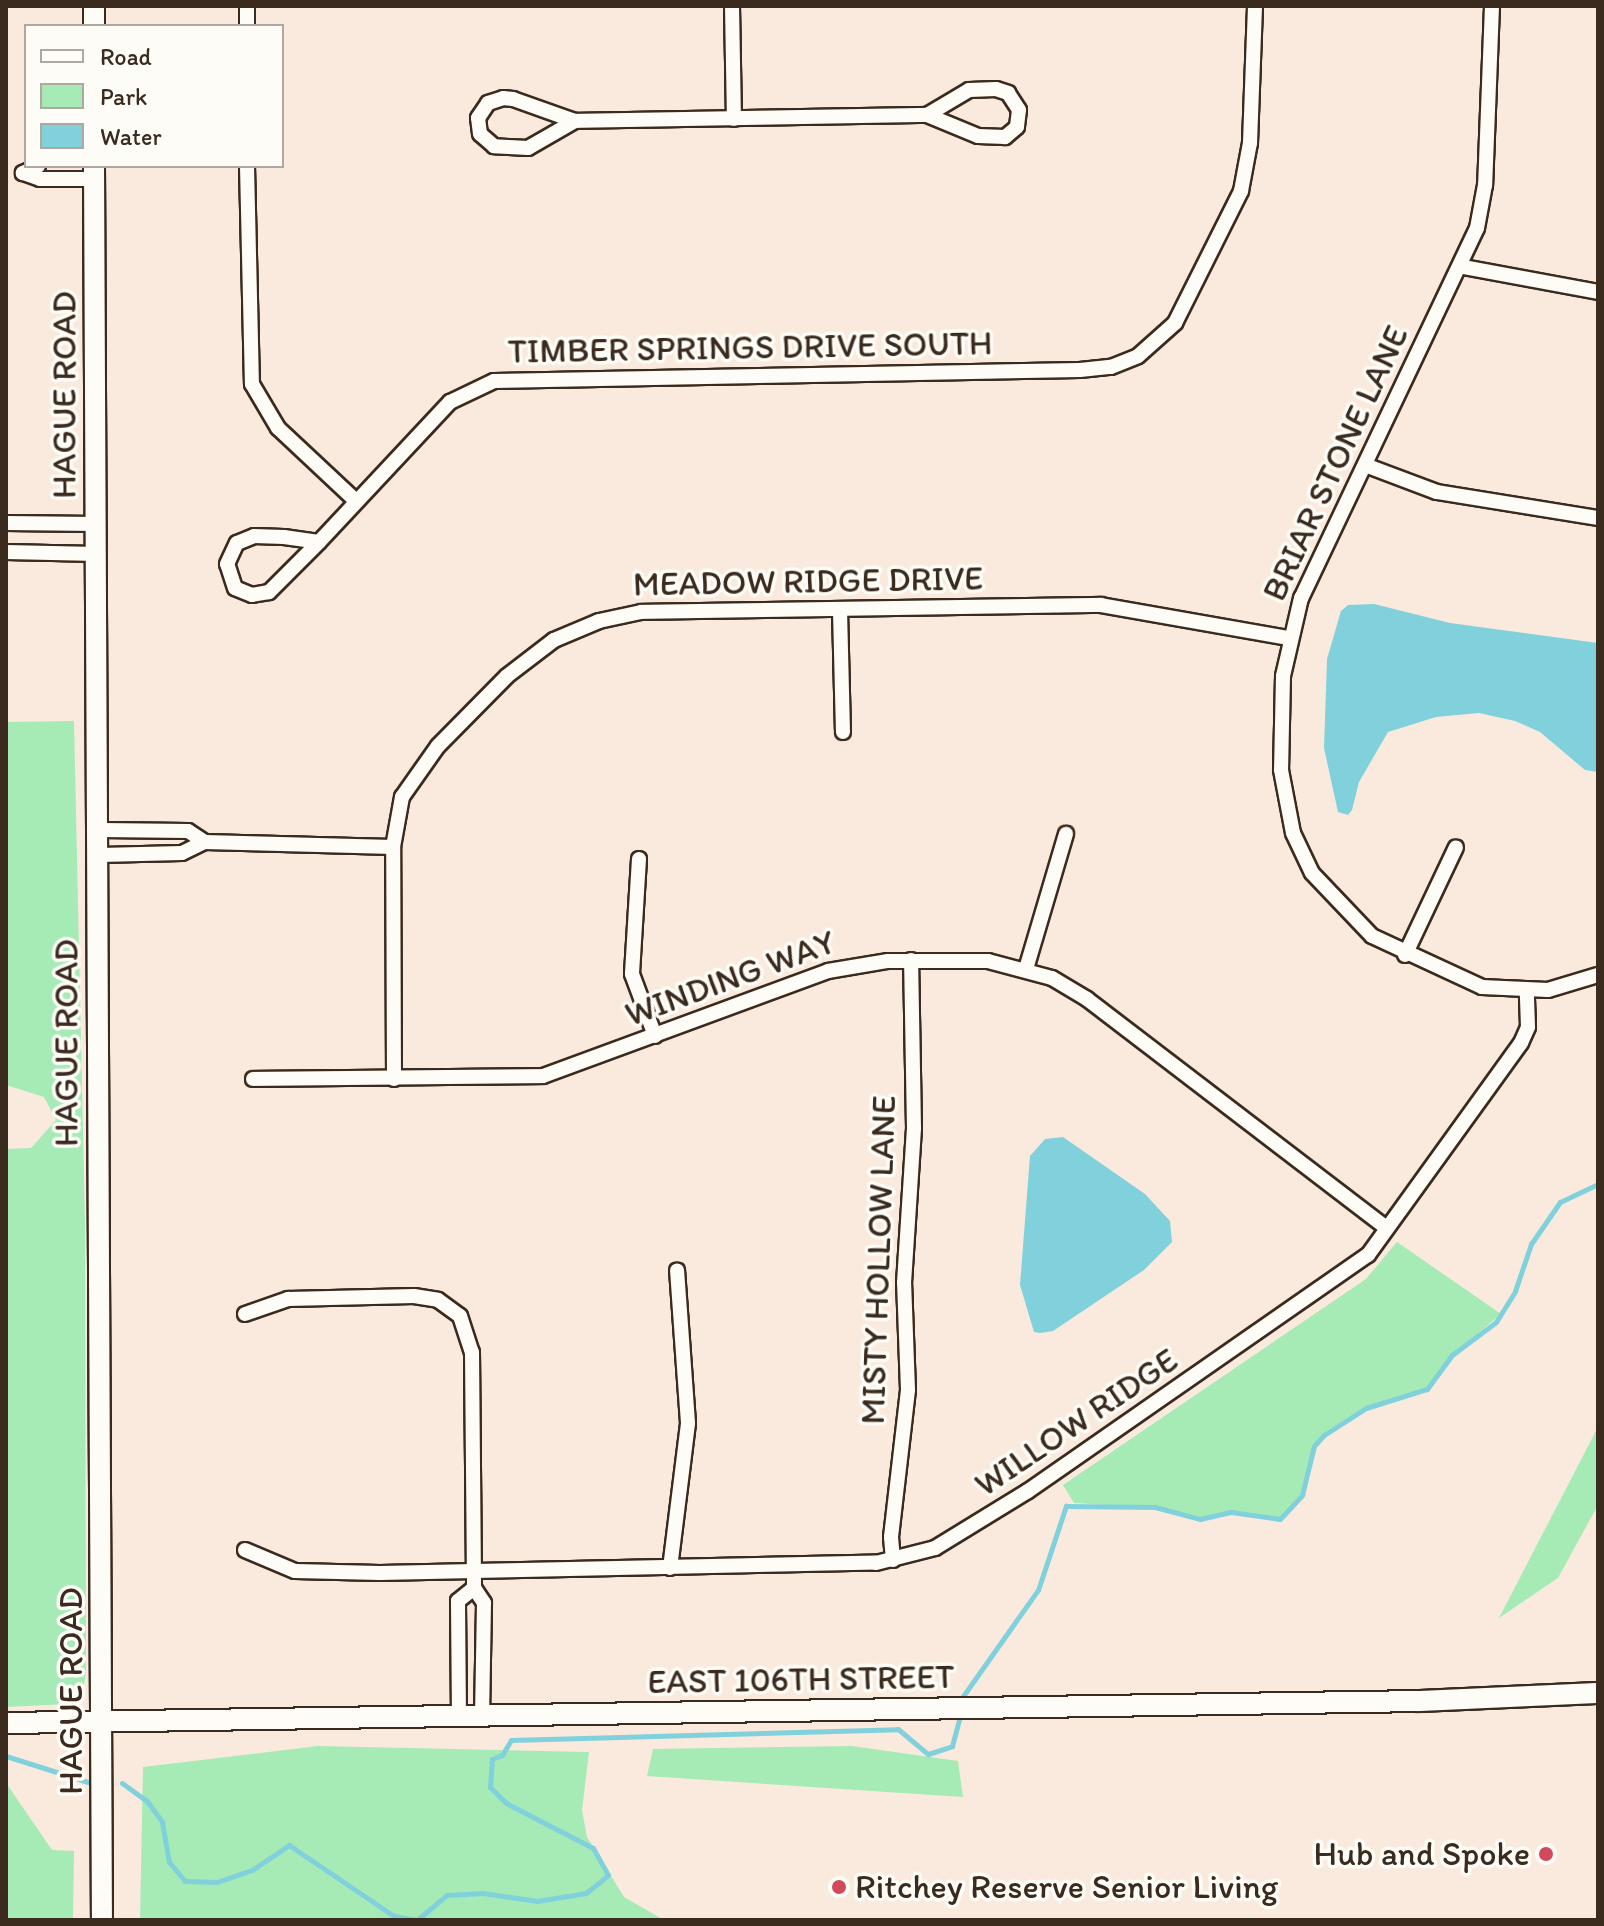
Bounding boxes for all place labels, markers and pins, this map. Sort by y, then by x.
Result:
place label: Hub and Spoke [1312,1834,1530,1874]
marker: Hub and Spoke [1537,1845,1555,1863]
place label: Ritchey Reserve Senior Living [855,1867,1278,1907]
marker: Ritchey Reserve Senior Living [830,1878,848,1896]

